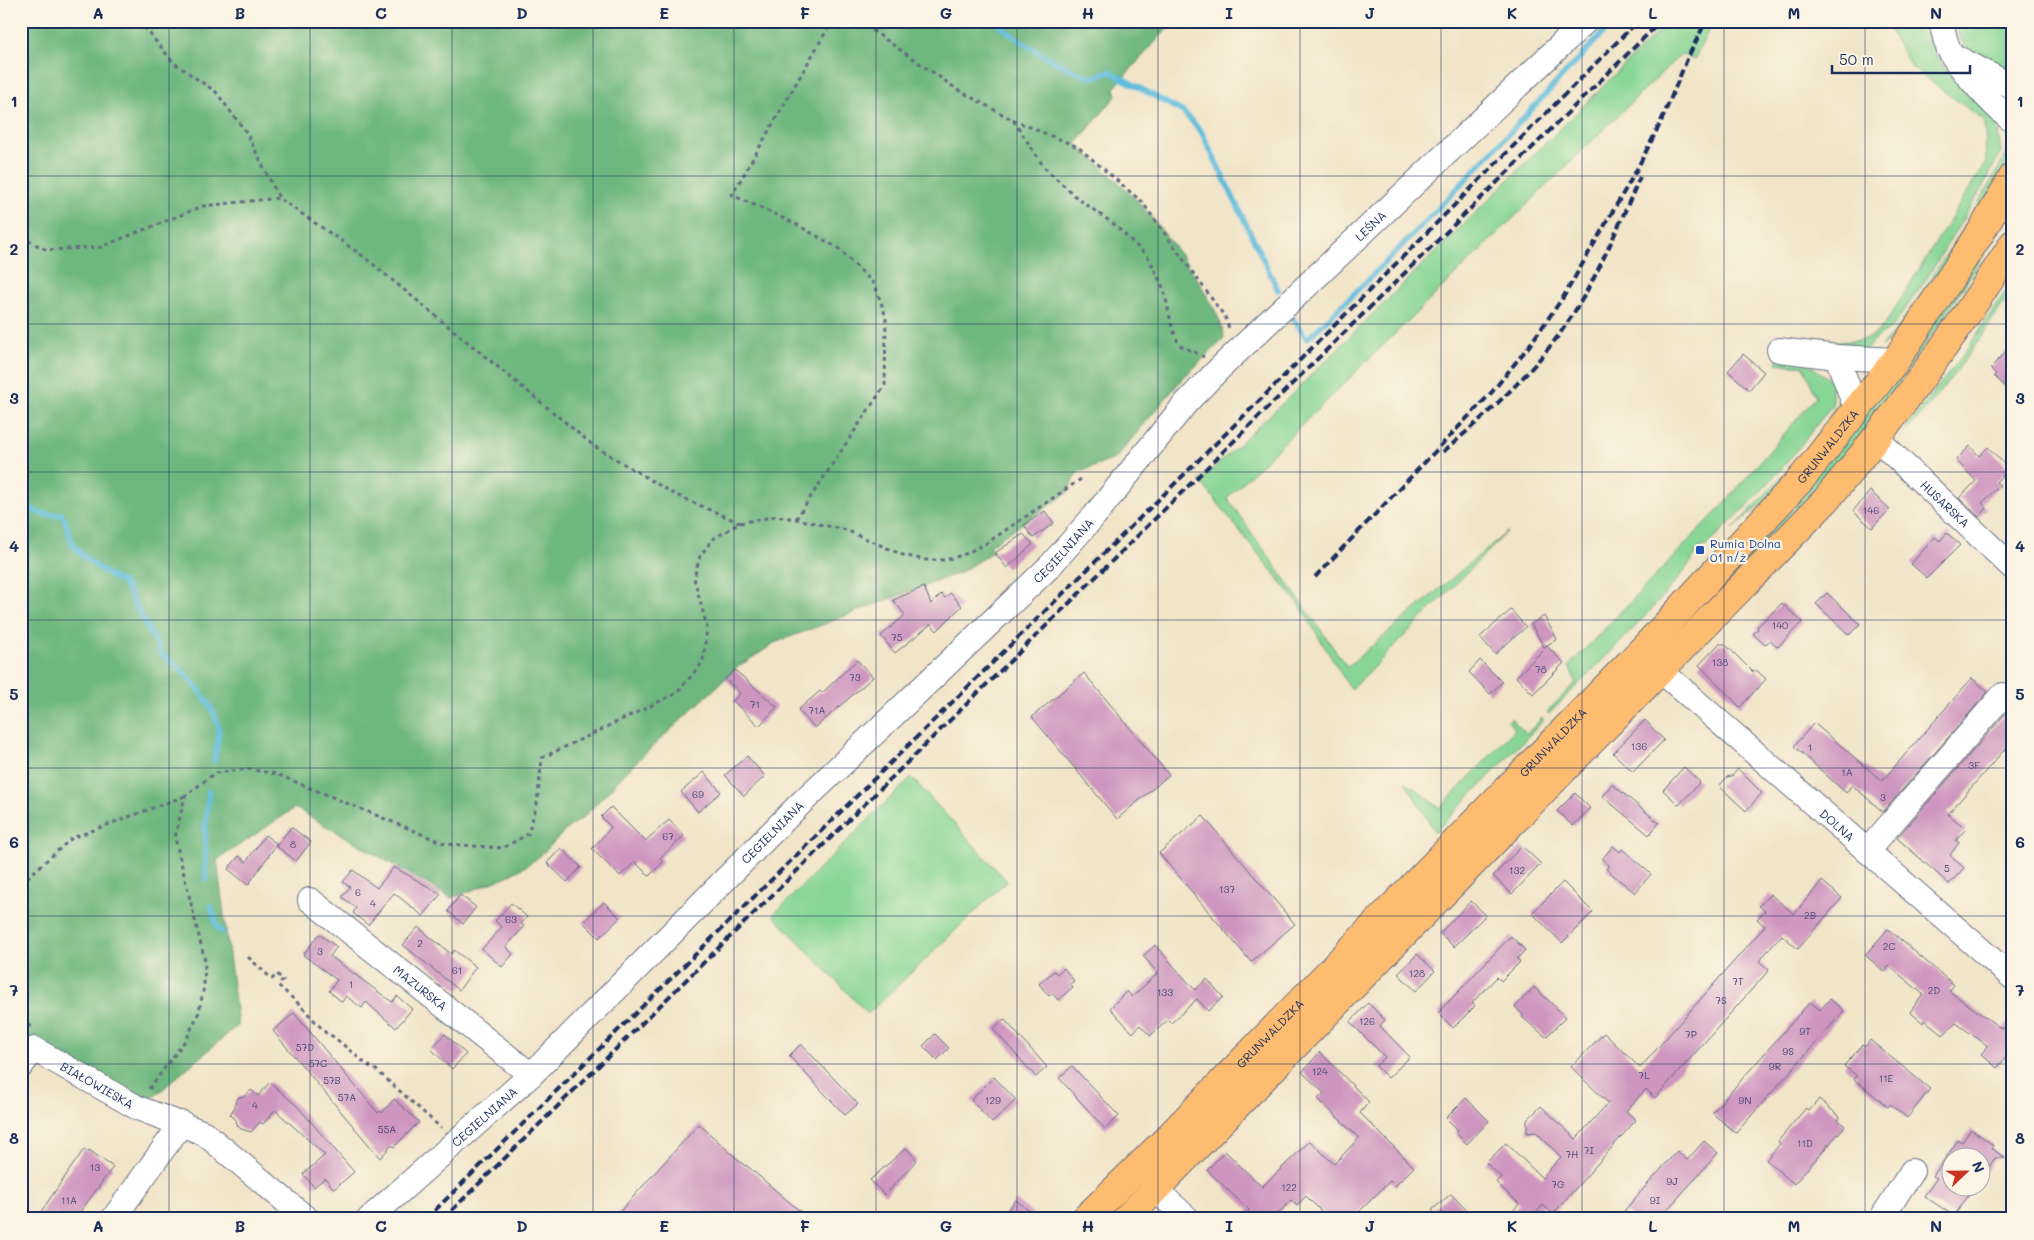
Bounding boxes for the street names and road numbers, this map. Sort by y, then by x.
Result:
street label: LEŚNA [1351,207,1389,244]
street label: GRUNWALDZKA [1793,406,1862,487]
street label: HUSARSKA [1917,477,1973,531]
street label: CEGIELNIANA [1029,515,1097,586]
street label: GRUNWALDZKA [1515,704,1590,780]
street label: CEGIELNIANA [737,797,807,867]
street label: DOLNA [1817,805,1858,844]
street label: MAZURSKA [390,961,451,1014]
street label: GRUNWALDZKA [1232,995,1307,1071]
street label: BIAŁOWIESKA [58,1058,137,1112]
street label: CEGIELNIANA [448,1083,520,1150]

